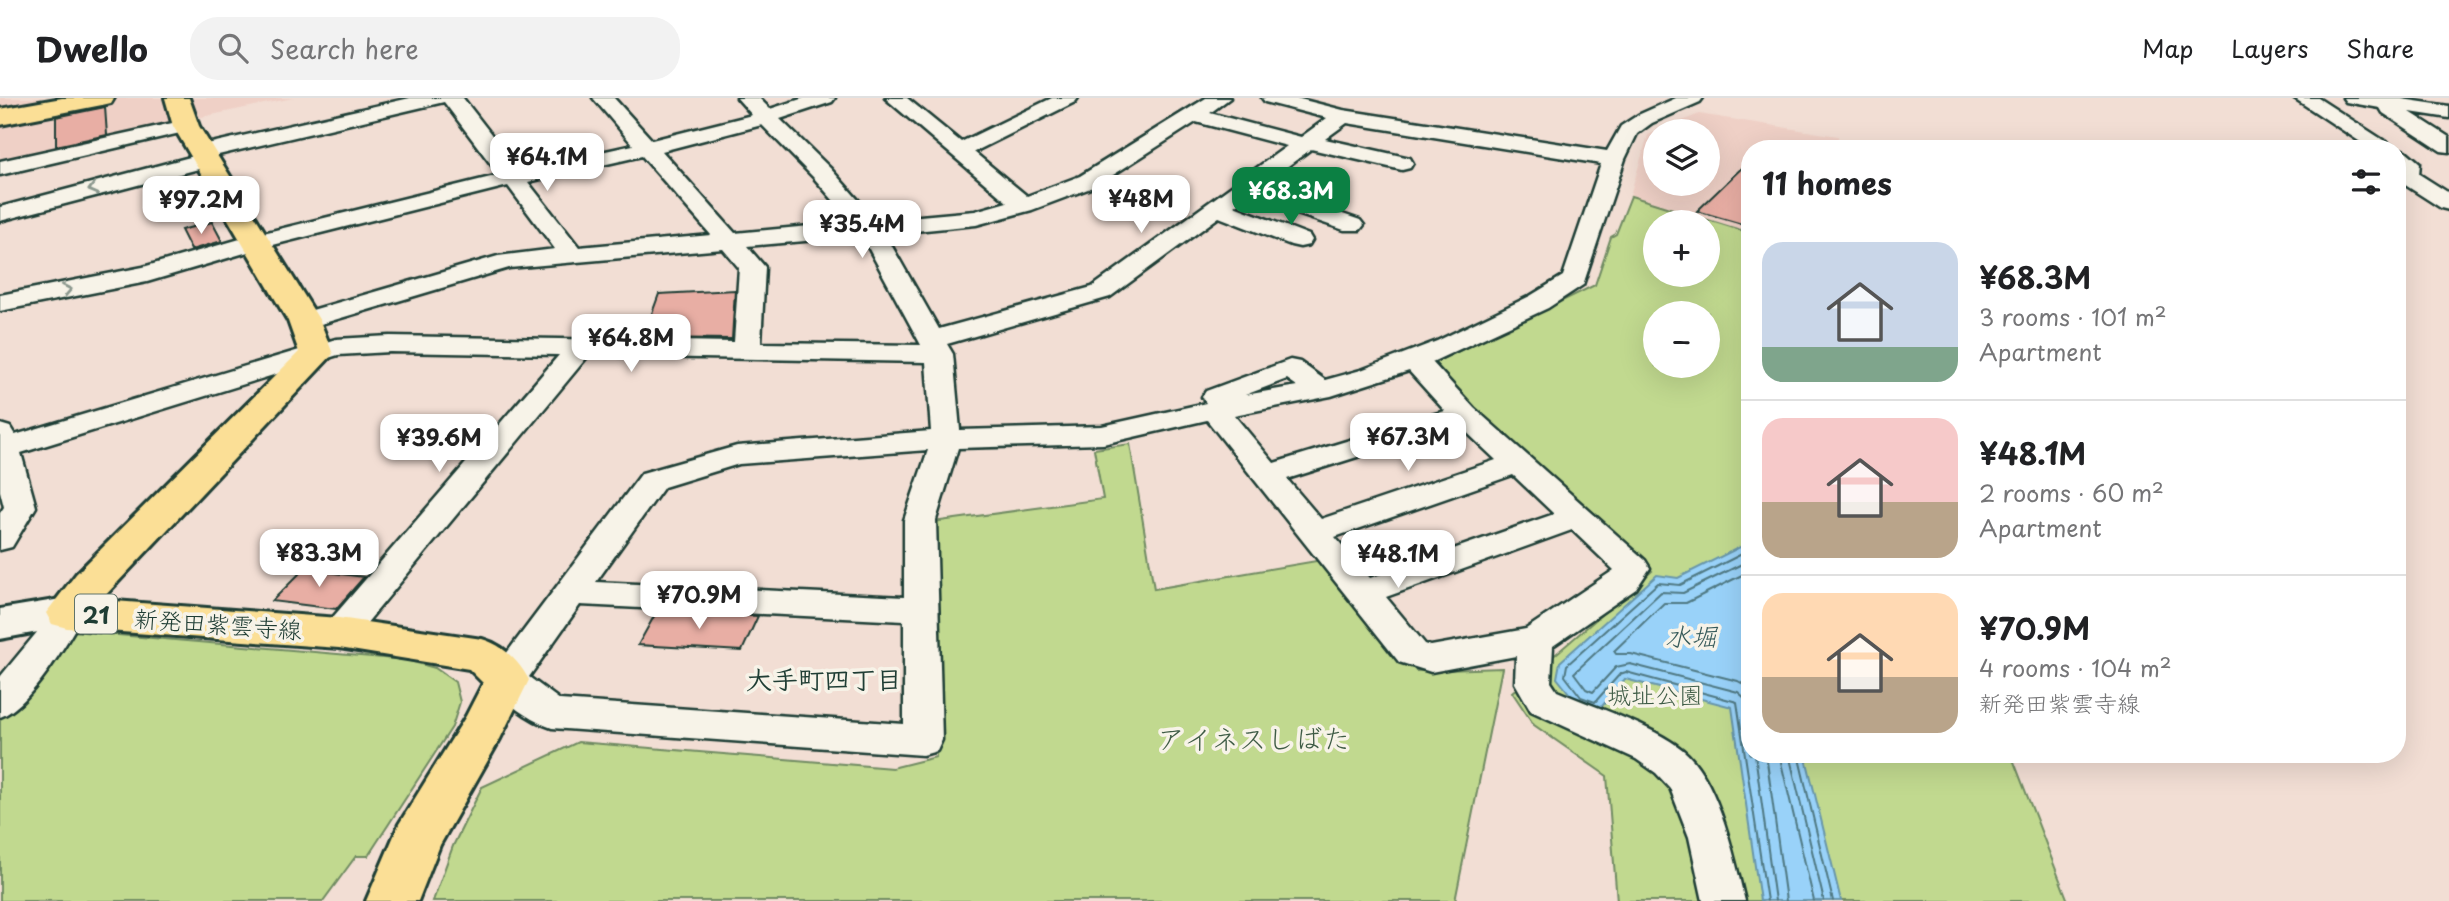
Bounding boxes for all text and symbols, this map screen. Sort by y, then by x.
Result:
search box [190,17,680,80]
text: Dwello [35,23,148,73]
icon: search [214,29,252,67]
text: Search here [270,29,419,68]
text: Map [2142,30,2193,66]
text: Layers [2231,30,2308,66]
text: Share [2346,30,2414,66]
map controls [1643,119,1720,378]
button: layers [1643,119,1720,196]
pin: ¥64.1M [490,134,604,193]
text: ¥64.1M [506,138,588,173]
text: 11 homes [1762,160,1892,205]
icon: filters [2347,163,2385,201]
pin: ¥68.3M [1234,167,1348,227]
text: ¥68.3M [1248,172,1334,207]
pin: ¥97.2M [144,176,258,236]
pin: ¥48M [1100,176,1182,235]
text: ¥48M [1108,180,1174,215]
one-way arrow [87,181,99,196]
text: ¥97.2M [159,181,243,216]
pin: ¥35.4M [805,200,919,260]
text: ¥35.4M [819,205,905,240]
button: + [1643,210,1720,287]
text: ¥68.3M [1979,254,2091,299]
icon: home [1818,270,1902,354]
one-way arrow [61,283,73,298]
text: 3 rooms · 101 m² [1979,299,2167,334]
button: − [1643,301,1720,378]
pin: ¥64.8M [574,314,688,374]
text: ¥64.8M [588,319,674,354]
text: Apartment [1979,334,2102,369]
pin: ¥39.6M [382,414,496,474]
pin: ¥67.3M [1351,414,1465,473]
text: ¥67.3M [1366,418,1450,453]
text: ¥39.6M [396,419,482,454]
text: ¥48.1M [1979,430,2086,475]
icon: home [1818,446,1902,530]
text: 2 rooms · 60 m² [1979,475,2164,510]
text: Apartment [1979,510,2102,545]
pin: ¥83.3M [262,530,376,589]
pin: ¥48.1M [1341,531,1455,590]
text: ¥83.3M [276,534,362,569]
text: ¥48.1M [1357,535,1439,570]
pin: ¥70.9M [642,572,756,631]
text: ¥70.9M [656,576,742,611]
road number: 21 [75,594,117,634]
street label: 新発田紫雲寺線 [133,599,303,647]
text: ¥70.9M [1979,605,2090,650]
water label: 水堀 [1665,616,1719,655]
icon: home [1818,621,1902,705]
text: 4 rooms · 104 m² [1979,650,2172,685]
district label: 大手町四丁目 [746,659,902,698]
park label: 城址公園 [1607,676,1703,712]
text: 新発田紫雲寺線 [1979,685,2140,720]
park label: アイネスしばた [1157,716,1351,759]

